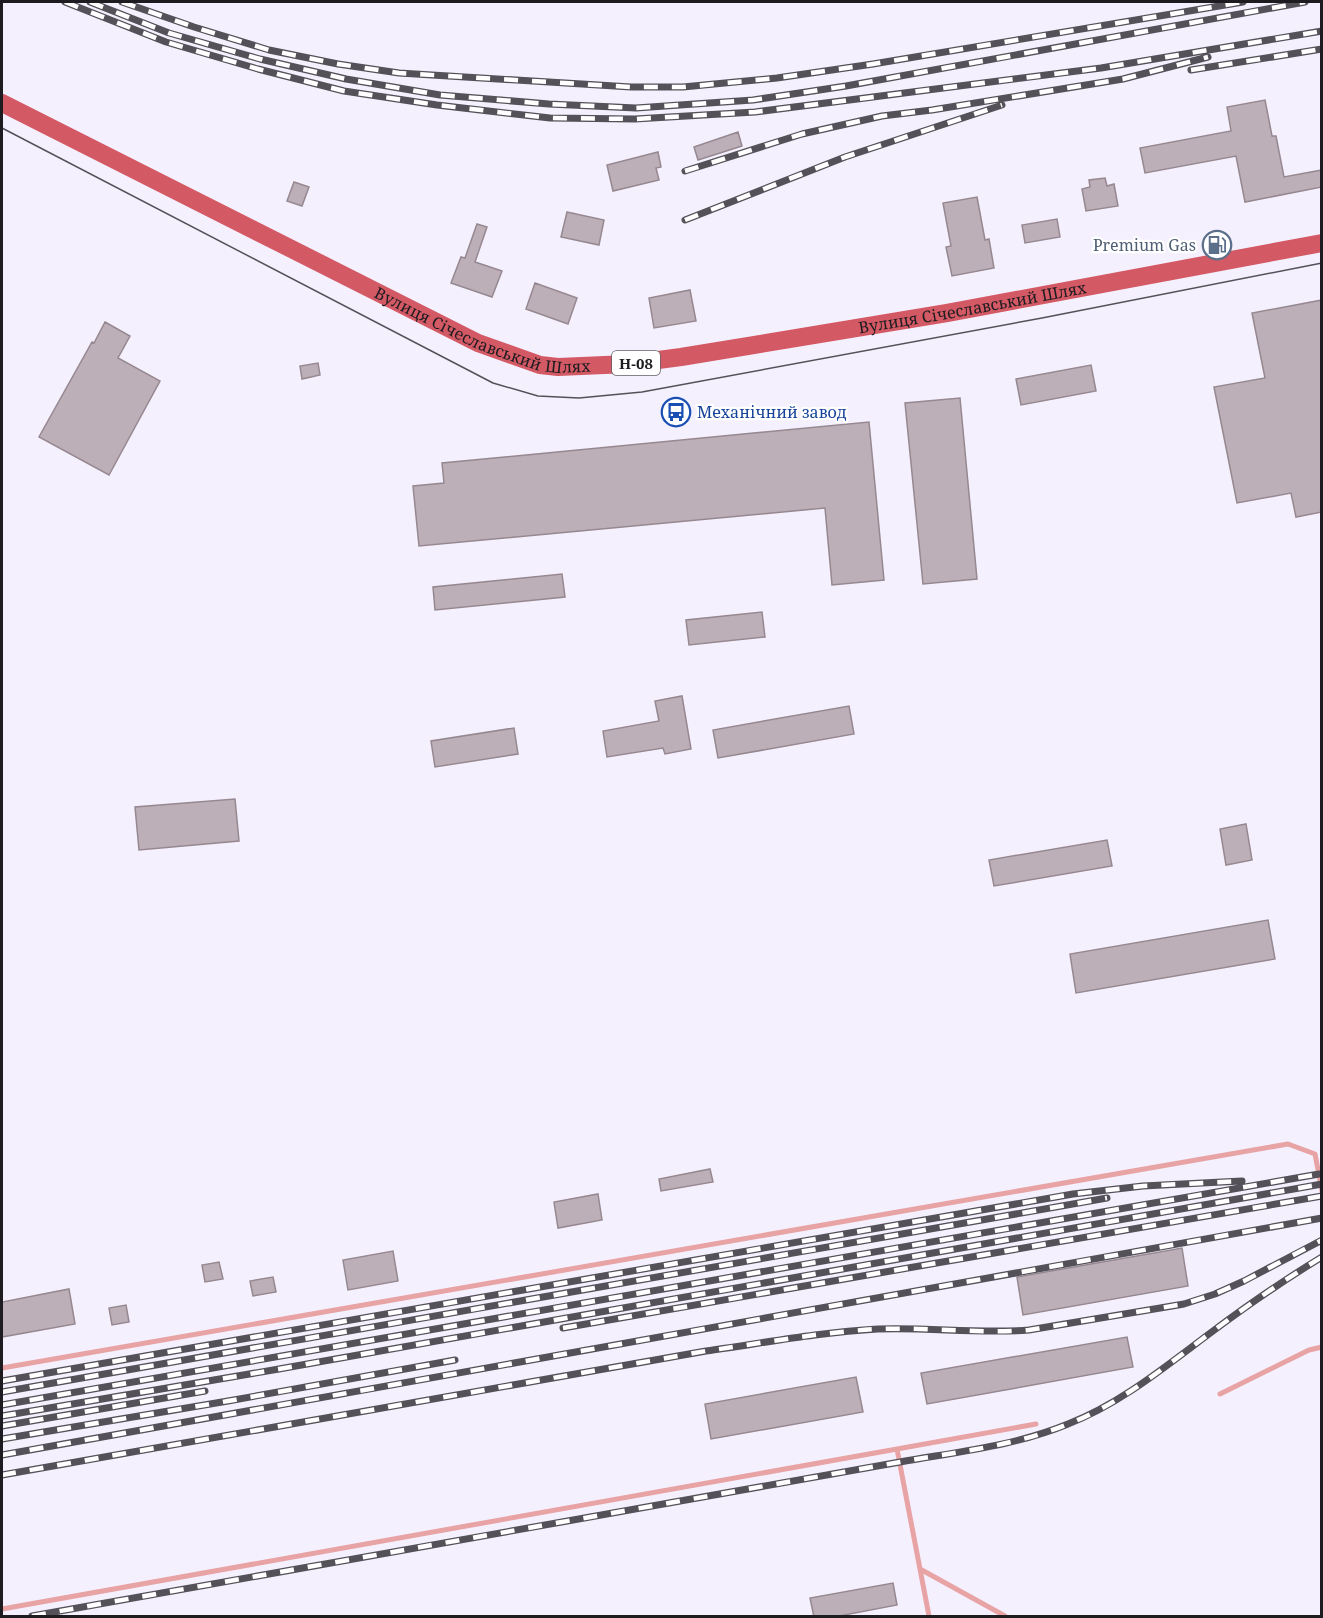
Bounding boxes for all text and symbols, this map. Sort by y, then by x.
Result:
fuel station icon: Premium Gas [1201,229,1233,261]
place label: Premium Gas [1093,234,1196,256]
street label: Вулиця Січеславський Шлях [857,276,1089,338]
street label: Вулиця Січеславський Шлях [371,282,592,378]
road number: Н-08 [612,351,660,375]
bus stop icon: Механічний завод [660,396,692,428]
place label: Механічний завод [697,401,847,423]

